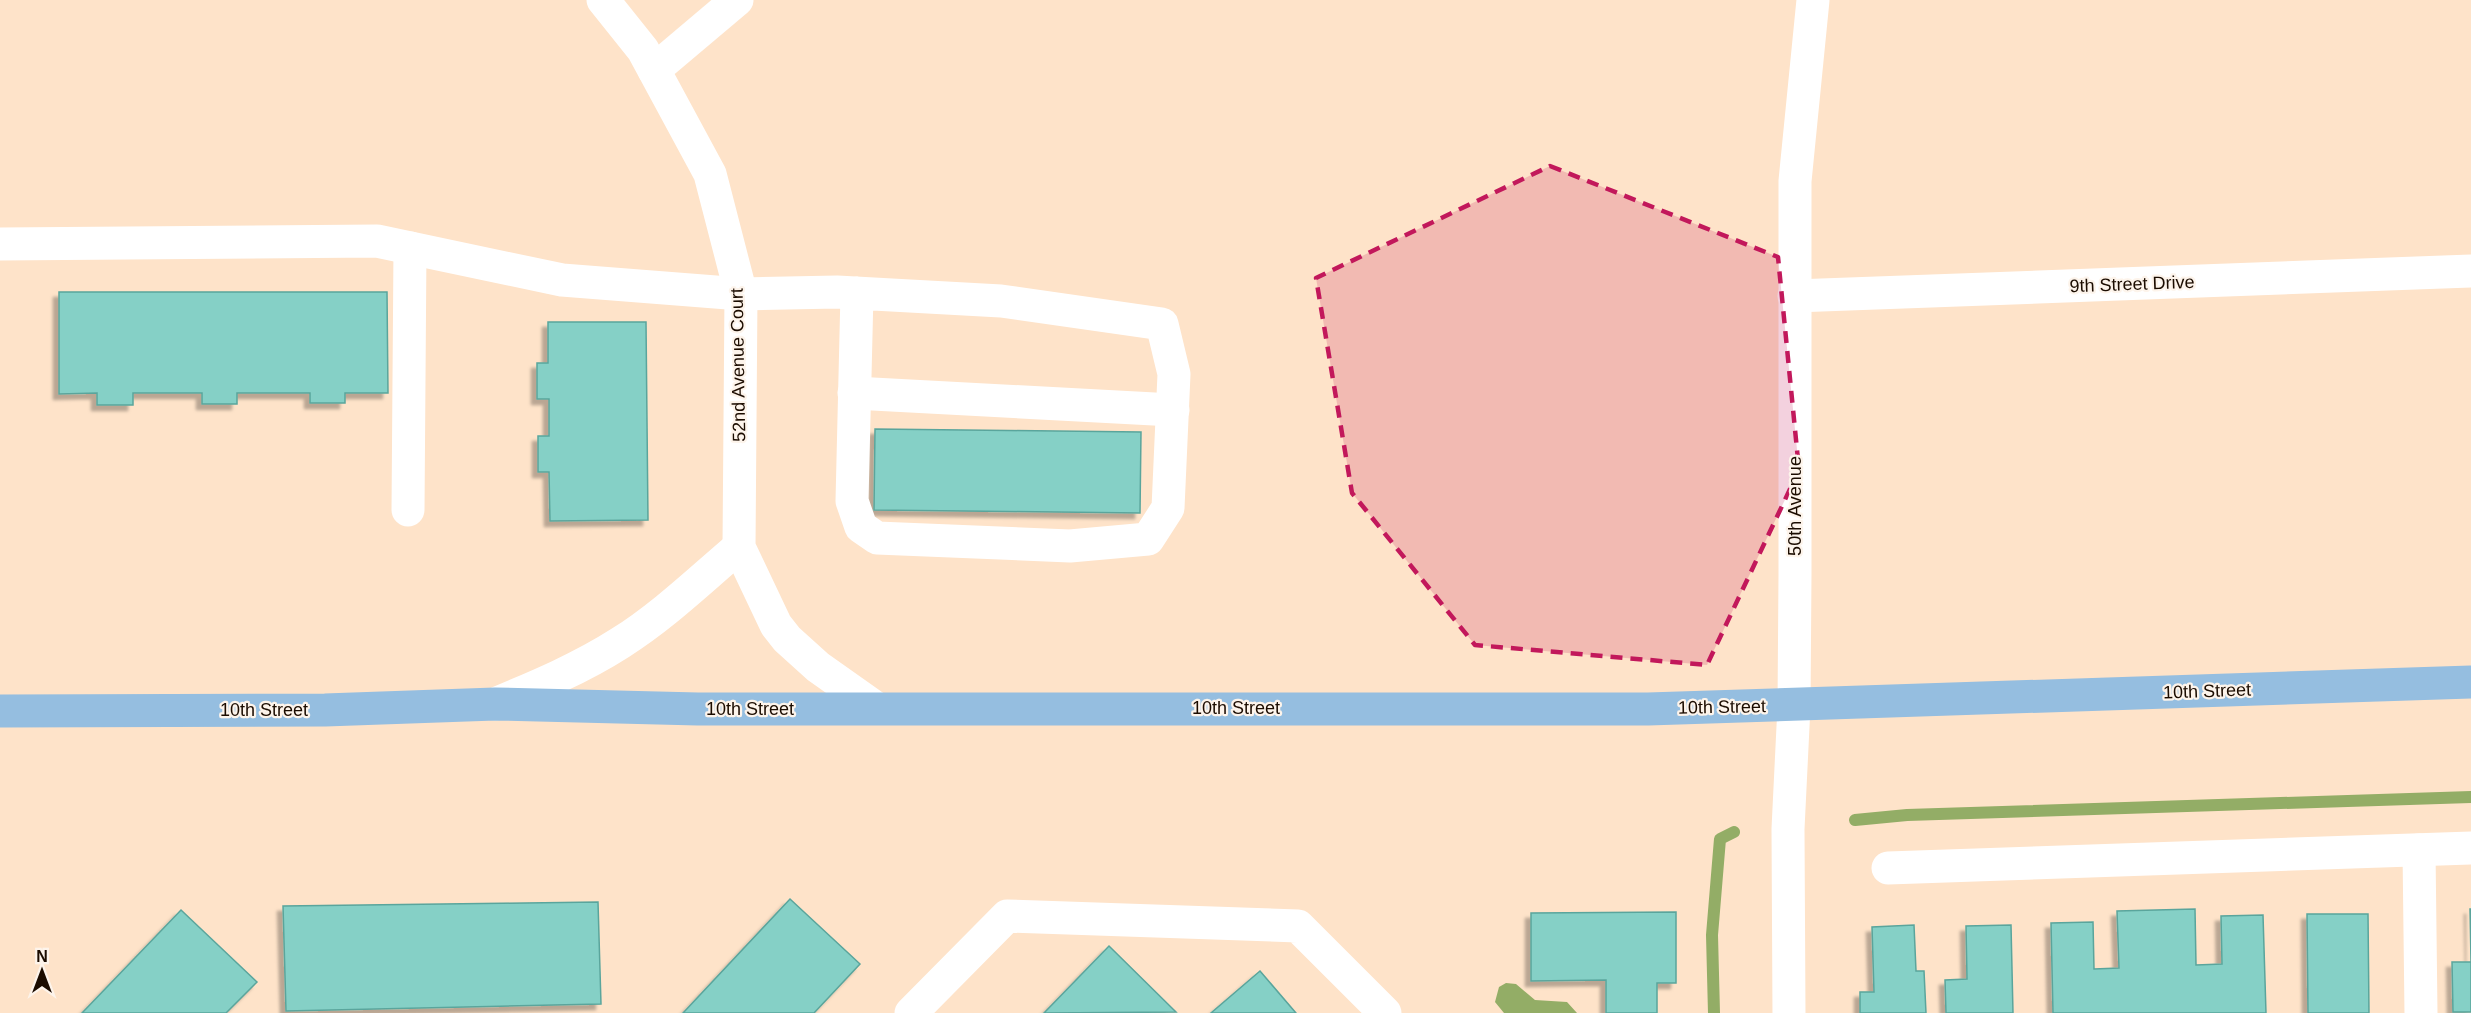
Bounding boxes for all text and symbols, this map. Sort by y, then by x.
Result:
street label: 9th Street Drive [2069,272,2195,296]
street label: 52nd Avenue Court [727,288,749,442]
street label: 50th Avenue [1785,456,1805,556]
street label: 10th Street [2163,679,2251,703]
street label: 10th Street [1678,696,1766,718]
street label: 10th Street [1192,698,1280,718]
street label: 10th Street [706,699,794,719]
street label: 10th Street [220,700,308,720]
north arrow [12,941,72,1001]
text: N [36,948,48,965]

